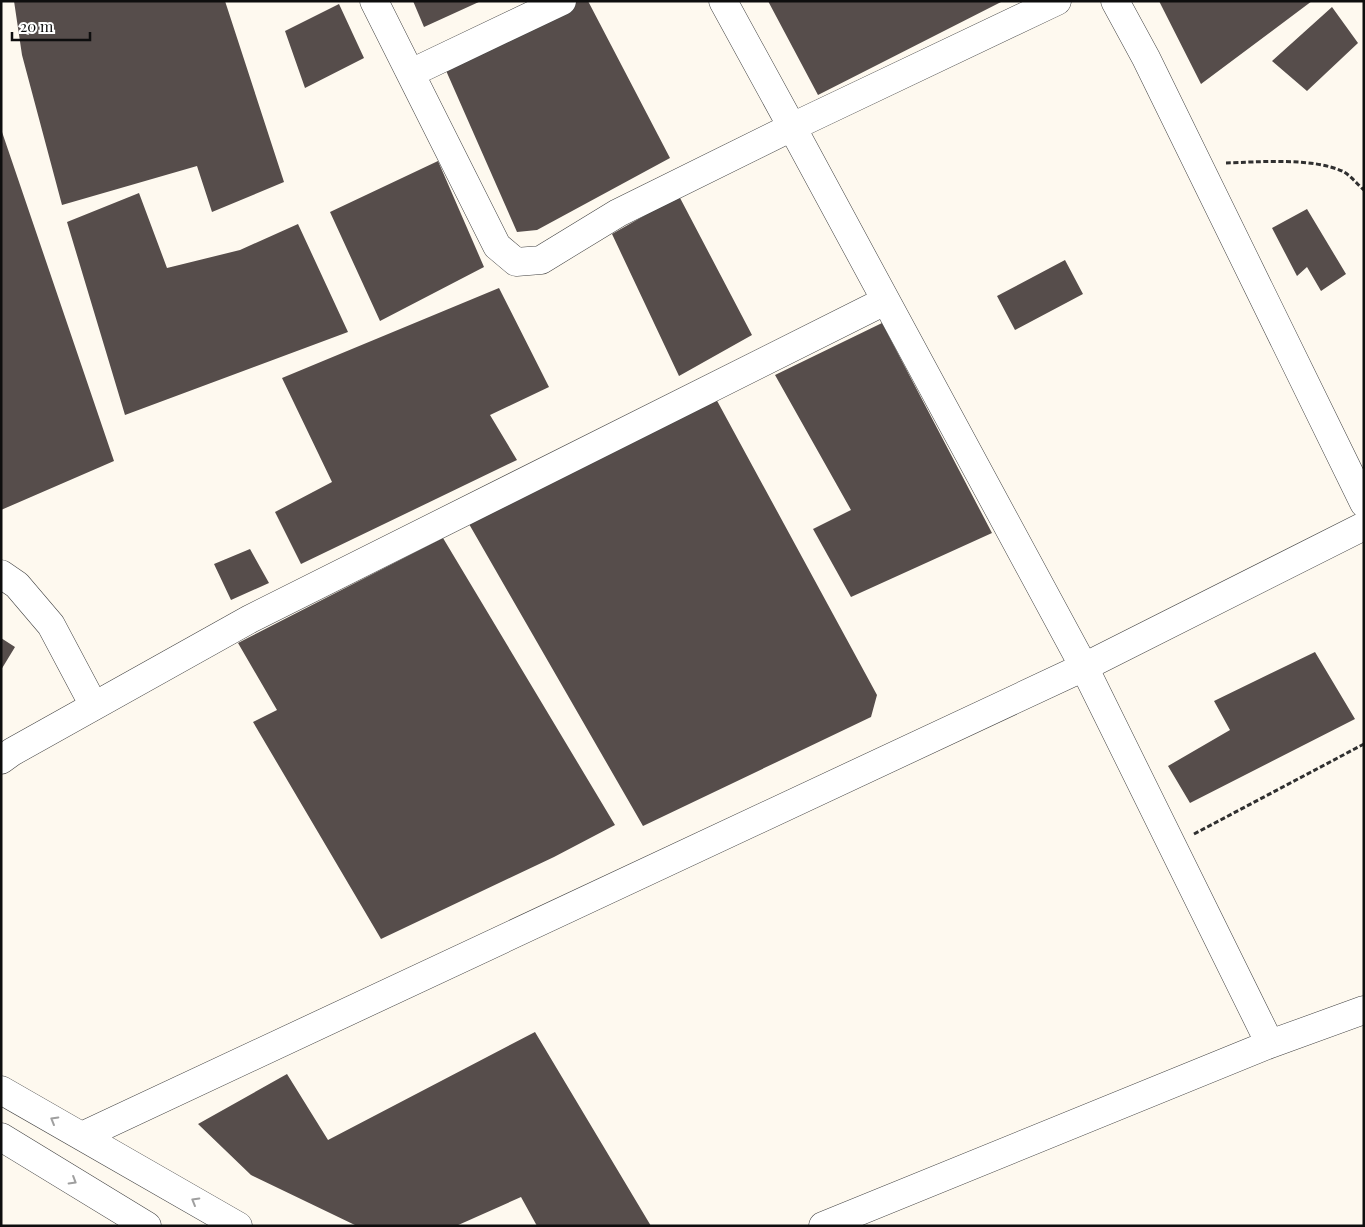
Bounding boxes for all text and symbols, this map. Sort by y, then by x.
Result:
scale bar [12,10,90,42]
text: 20 m [20,16,54,36]
one-way arrow [51,1117,60,1127]
one-way arrow [67,1174,76,1184]
one-way arrow [192,1198,201,1208]

